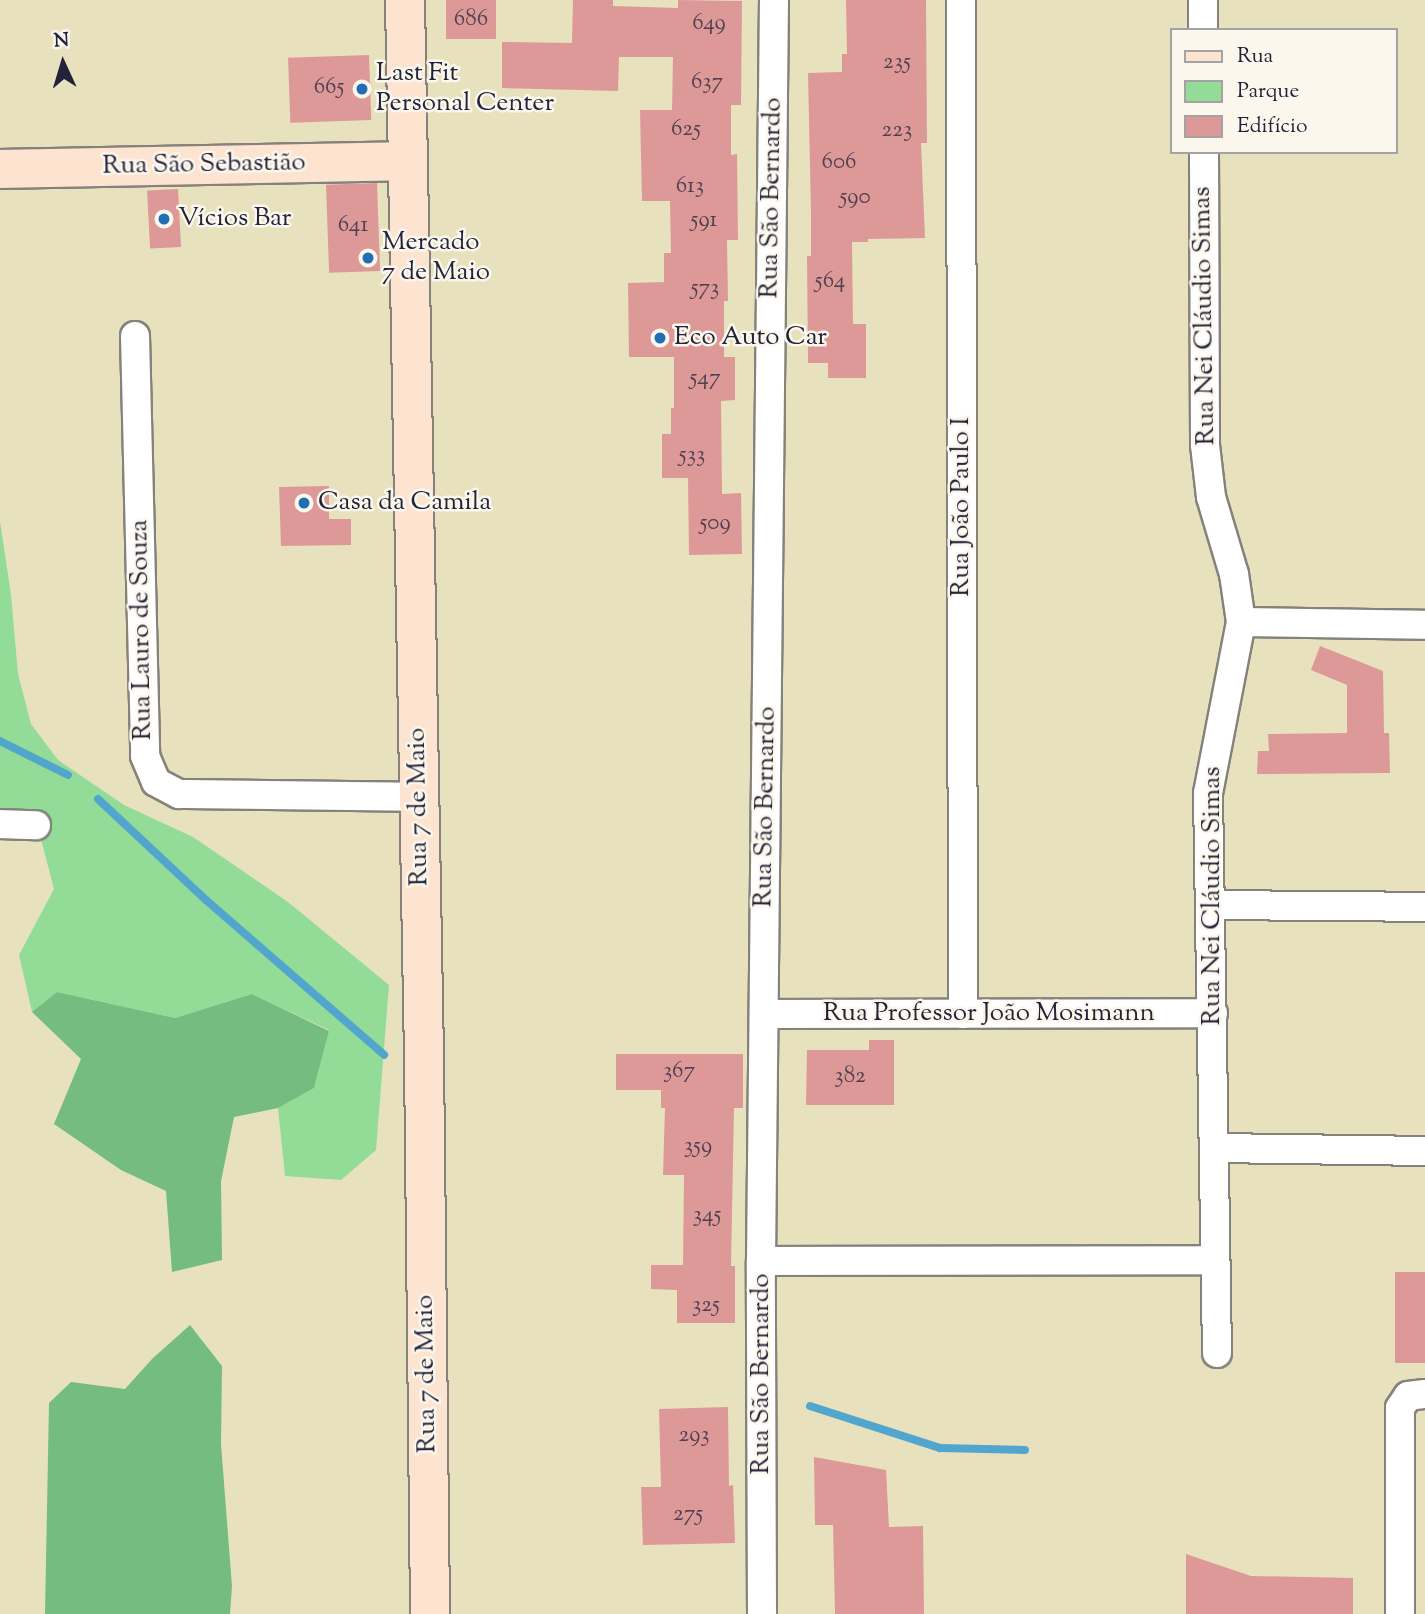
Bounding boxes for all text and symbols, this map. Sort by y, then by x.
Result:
house number: 686 [454,6,488,34]
house number: 649 [692,10,726,38]
north arrow [28,28,98,98]
text: N [53,28,70,56]
legend [1170,28,1397,154]
text: Rua [1237,42,1273,72]
house number: 235 [883,49,911,77]
place label: Last Fit Personal Center [376,58,554,119]
house number: 637 [691,69,723,97]
house number: 665 [314,74,344,102]
text: Parque [1237,77,1299,107]
marker: Last Fit Personal Center [354,81,370,97]
street label: Rua São Bernardo [755,97,789,299]
text: Edifício [1237,112,1307,142]
house number: 625 [671,116,701,144]
house number: 223 [882,117,912,145]
street label: Rua São Sebastião [102,148,306,182]
house number: 606 [821,149,857,177]
house number: 613 [676,173,704,201]
house number: 590 [839,184,871,212]
street label: Rua Nei Cláudio Simas [1187,186,1223,446]
place label: Vícios Bar [178,203,291,235]
house number: 591 [691,207,717,235]
marker: Vícios Bar [156,211,172,227]
house number: 641 [338,212,368,240]
place label: Mercado 7 de Maio [382,227,490,288]
marker: Mercado 7 de Maio [360,250,376,266]
house number: 564 [815,268,845,296]
house number: 573 [691,275,719,303]
place label: Eco Auto Car [674,322,827,354]
marker: Eco Auto Car [652,330,668,346]
house number: 547 [690,365,720,393]
street label: Rua João Paulo I [946,417,978,597]
house number: 533 [679,442,705,470]
place label: Casa da Camila [318,487,491,519]
marker: Casa da Camila [296,495,312,511]
house number: 509 [699,510,731,538]
street label: Rua Lauro de Souza [124,519,160,741]
street label: Rua São Bernardo [749,706,783,908]
street label: Rua 7 de Maio [402,728,436,886]
street label: Rua Nei Cláudio Simas [1197,767,1229,1025]
street label: Rua Professor João Mosimann [823,998,1155,1030]
house number: 367 [663,1058,695,1086]
house number: 382 [834,1063,866,1091]
house number: 359 [684,1133,712,1161]
house number: 345 [693,1202,721,1230]
street label: Rua São Bernardo [746,1274,778,1474]
house number: 325 [692,1292,720,1320]
street label: Rua 7 de Maio [410,1295,444,1453]
house number: 293 [678,1422,710,1450]
house number: 275 [673,1501,703,1529]

